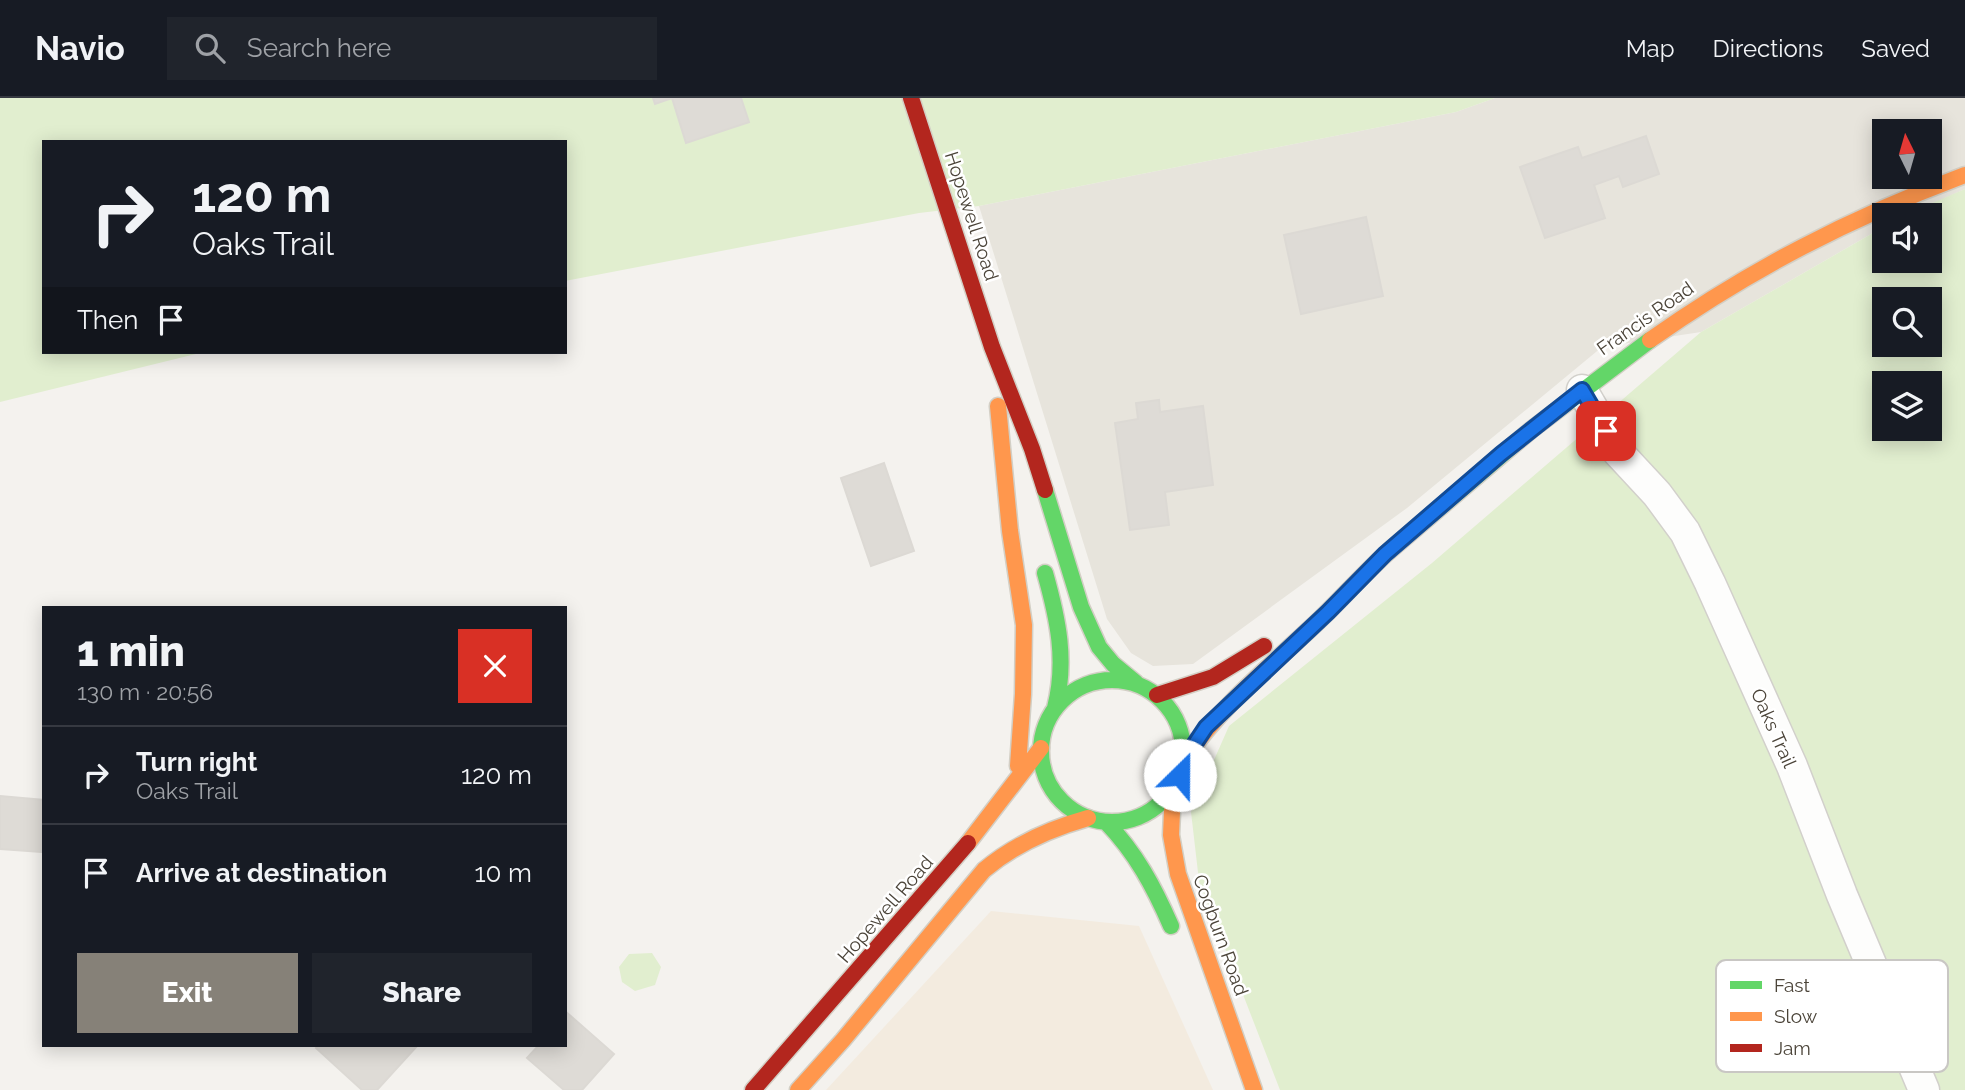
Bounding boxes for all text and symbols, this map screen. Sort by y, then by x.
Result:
search box [167,17,657,80]
text: Navio [35,29,125,68]
icon: search [191,29,229,67]
text: Search here [247,33,391,63]
text: Map [1626,34,1675,63]
text: Directions [1713,34,1823,63]
text: Saved [1861,34,1930,63]
north arrow [1872,119,1942,189]
map controls [1872,119,1942,441]
street label: Hopewell Road [941,149,1003,283]
text: 120 m [192,166,331,223]
icon: right [77,168,168,259]
button: sound [1872,203,1942,273]
text: Oaks Trail [192,225,334,262]
street label: Francis Road [1593,277,1697,359]
button: search [1872,287,1942,357]
icon: arrive [152,301,190,339]
text: Then [77,305,138,335]
button: layers [1872,371,1942,441]
pin [1576,401,1636,461]
icon: arrive [1587,412,1625,450]
text: 1 min [77,627,185,676]
button: close [458,629,532,703]
text: 130 m · 20:56 [77,678,213,705]
street label: Oaks Trail [1747,685,1802,772]
position arrow [1143,738,1217,812]
text: Turn right [136,747,257,777]
icon: right [77,756,115,794]
text: 120 m [461,760,532,790]
text: Oaks Trail [136,777,238,804]
street label: Hopewell Road [833,851,937,967]
icon: arrive [77,854,115,892]
text: Arrive at destination [136,858,387,888]
text: 10 m [474,858,532,888]
street label: Cogburn Road [1189,871,1253,999]
button: Exit [77,953,298,1033]
button: Share [312,953,532,1033]
legend [1716,960,1948,1072]
text: Fast [1774,974,1810,996]
text: Slow [1774,1005,1818,1027]
text: Jam [1774,1037,1811,1059]

